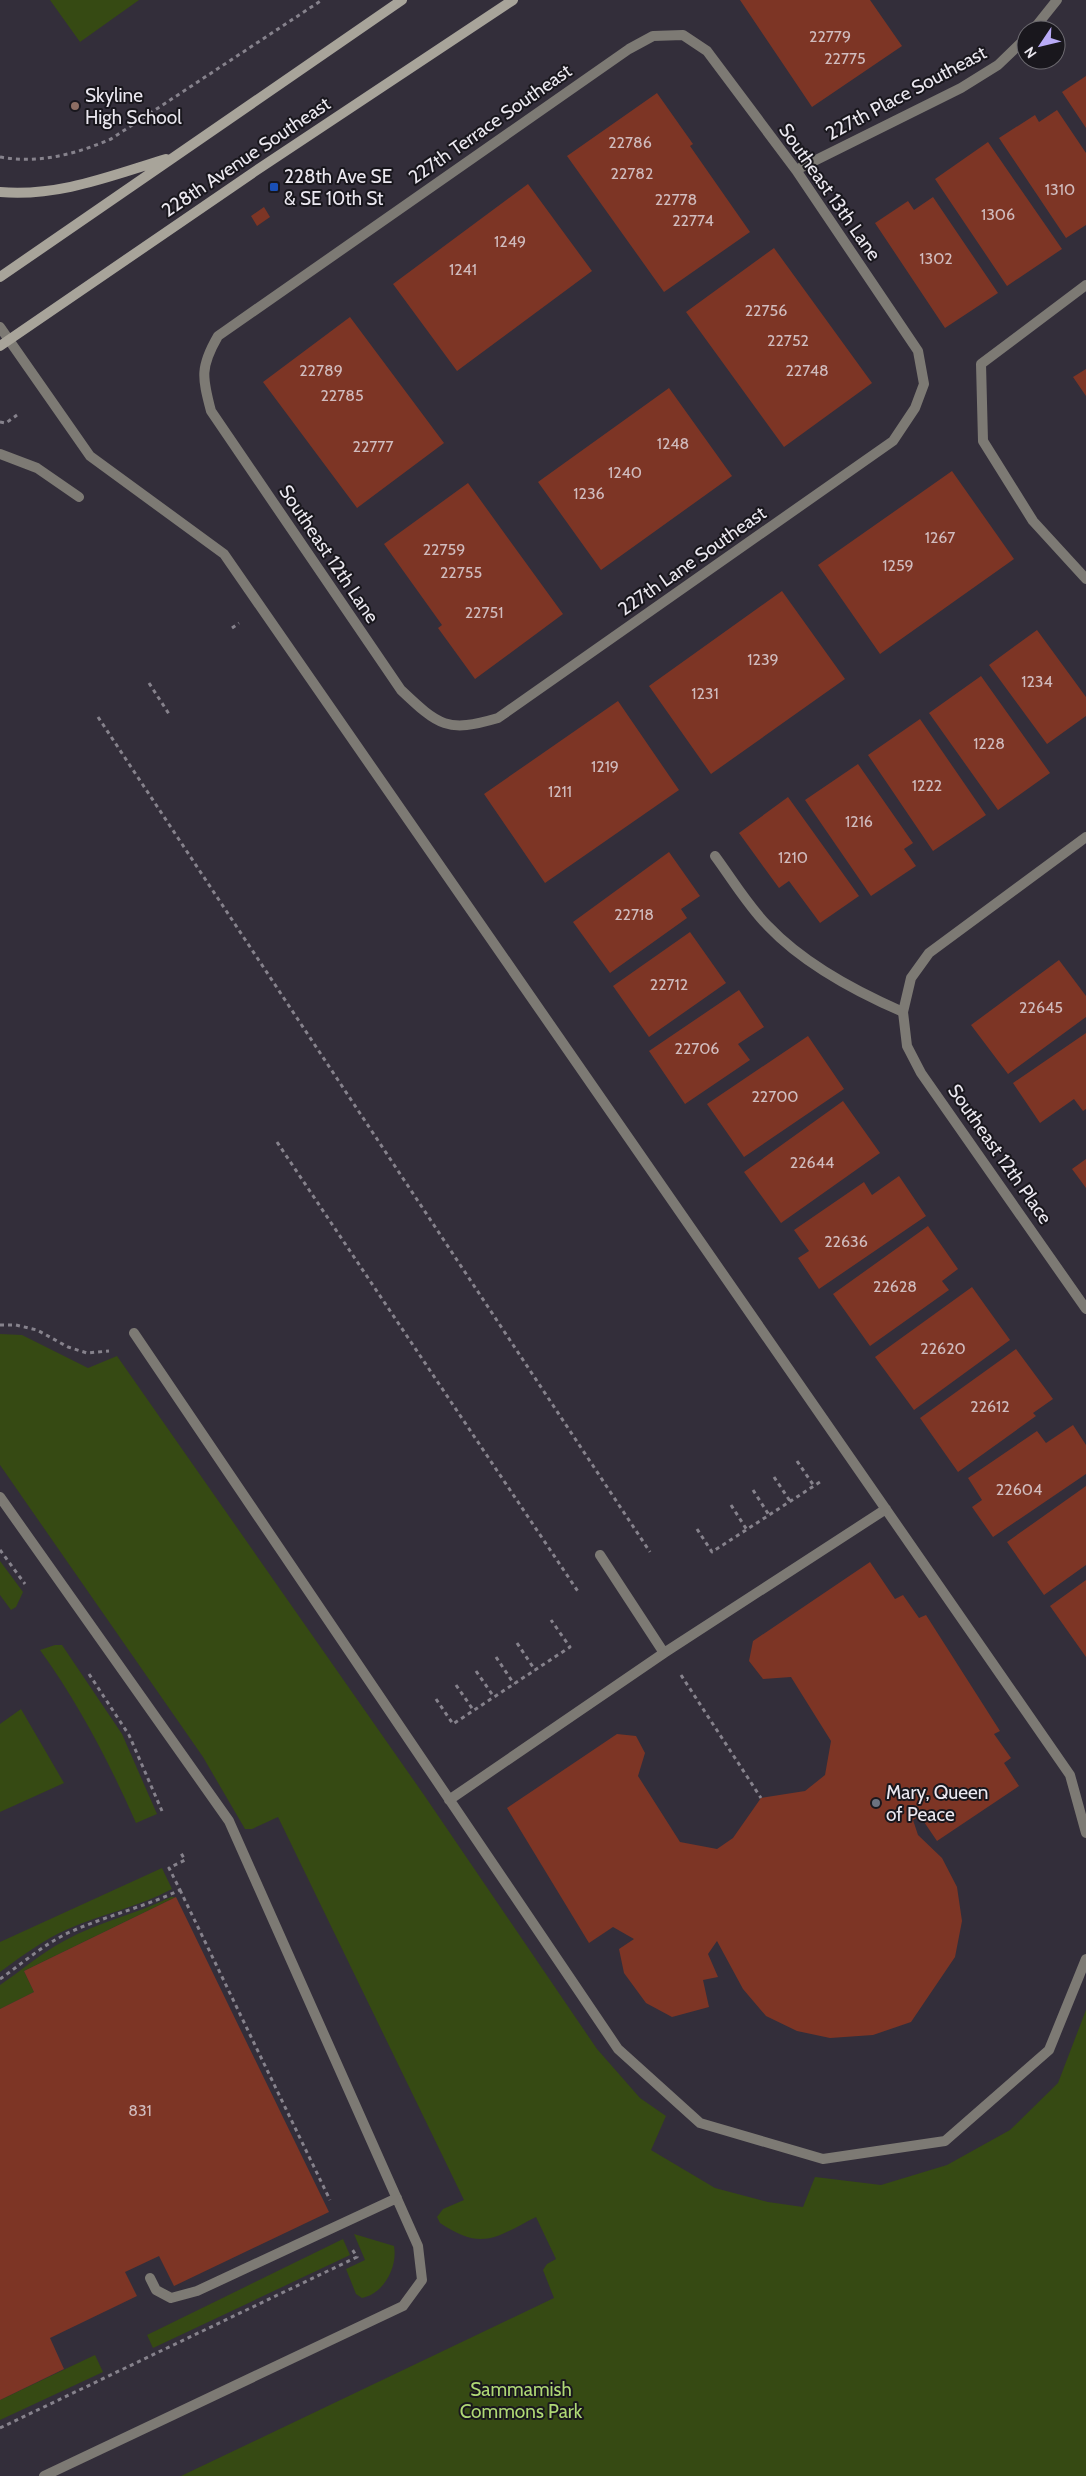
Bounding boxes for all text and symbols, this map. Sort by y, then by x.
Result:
north arrow [1016,20,1066,70]
house number: 22779 [809,27,851,46]
street label: 227th Place Southeast [822,41,991,145]
text: N [1020,43,1041,62]
house number: 22775 [824,49,866,68]
street label: 227th Terrace Southeast [404,59,576,189]
place label: Skyline High School [85,84,182,129]
street label: 228th Avenue Southeast [157,92,335,222]
marker: Skyline High School [69,100,81,112]
street label: Southeast 13th Lane [774,119,886,265]
house number: 22786 [608,133,652,152]
house number: 22782 [611,164,653,183]
place label: 228th Ave SE & SE 10th St [284,165,392,210]
house number: 1310 [1045,180,1075,199]
marker: 228th Ave SE & SE 10th St [268,181,280,193]
house number: 22778 [655,190,697,209]
house number: 1306 [981,205,1015,224]
house number: 22774 [672,211,714,230]
house number: 1249 [494,232,526,251]
house number: 1302 [919,249,953,268]
house number: 1241 [449,260,477,279]
house number: 22756 [745,301,787,320]
house number: 22752 [767,331,809,350]
house number: 22789 [299,361,343,380]
house number: 22748 [785,361,829,380]
house number: 22785 [320,386,364,405]
house number: 1248 [657,434,689,453]
house number: 22777 [353,437,393,456]
house number: 1240 [608,463,642,482]
street label: Southeast 12th Lane [274,481,384,628]
house number: 1236 [573,484,605,503]
street label: 227th Lane Southeast [614,501,771,621]
house number: 1267 [925,528,955,547]
house number: 22759 [423,540,465,559]
house number: 1259 [882,556,914,575]
house number: 22755 [440,563,482,582]
house number: 22751 [465,603,503,622]
house number: 1239 [747,650,779,669]
house number: 1234 [1021,672,1053,691]
house number: 1231 [691,684,719,703]
house number: 1228 [973,734,1005,753]
house number: 1219 [591,757,619,776]
house number: 1222 [912,776,942,795]
house number: 1211 [548,782,572,801]
house number: 1216 [845,812,873,831]
house number: 1210 [778,848,808,867]
house number: 22718 [614,905,654,924]
house number: 22712 [650,975,688,994]
house number: 22645 [1019,998,1063,1017]
house number: 22706 [675,1039,719,1058]
street label: Southeast 12th Place [943,1080,1057,1229]
house number: 22700 [751,1087,799,1106]
house number: 22644 [790,1153,834,1172]
house number: 22636 [824,1232,868,1251]
house number: 22628 [873,1277,917,1296]
house number: 22620 [920,1339,966,1358]
house number: 22612 [970,1397,1010,1416]
house number: 22604 [996,1480,1042,1499]
place label: Mary, Queen of Peace [886,1781,988,1826]
marker: Mary, Queen of Peace [870,1797,882,1809]
house number: 831 [128,2101,152,2120]
park label: Sammamish Commons Park [460,2378,583,2423]

